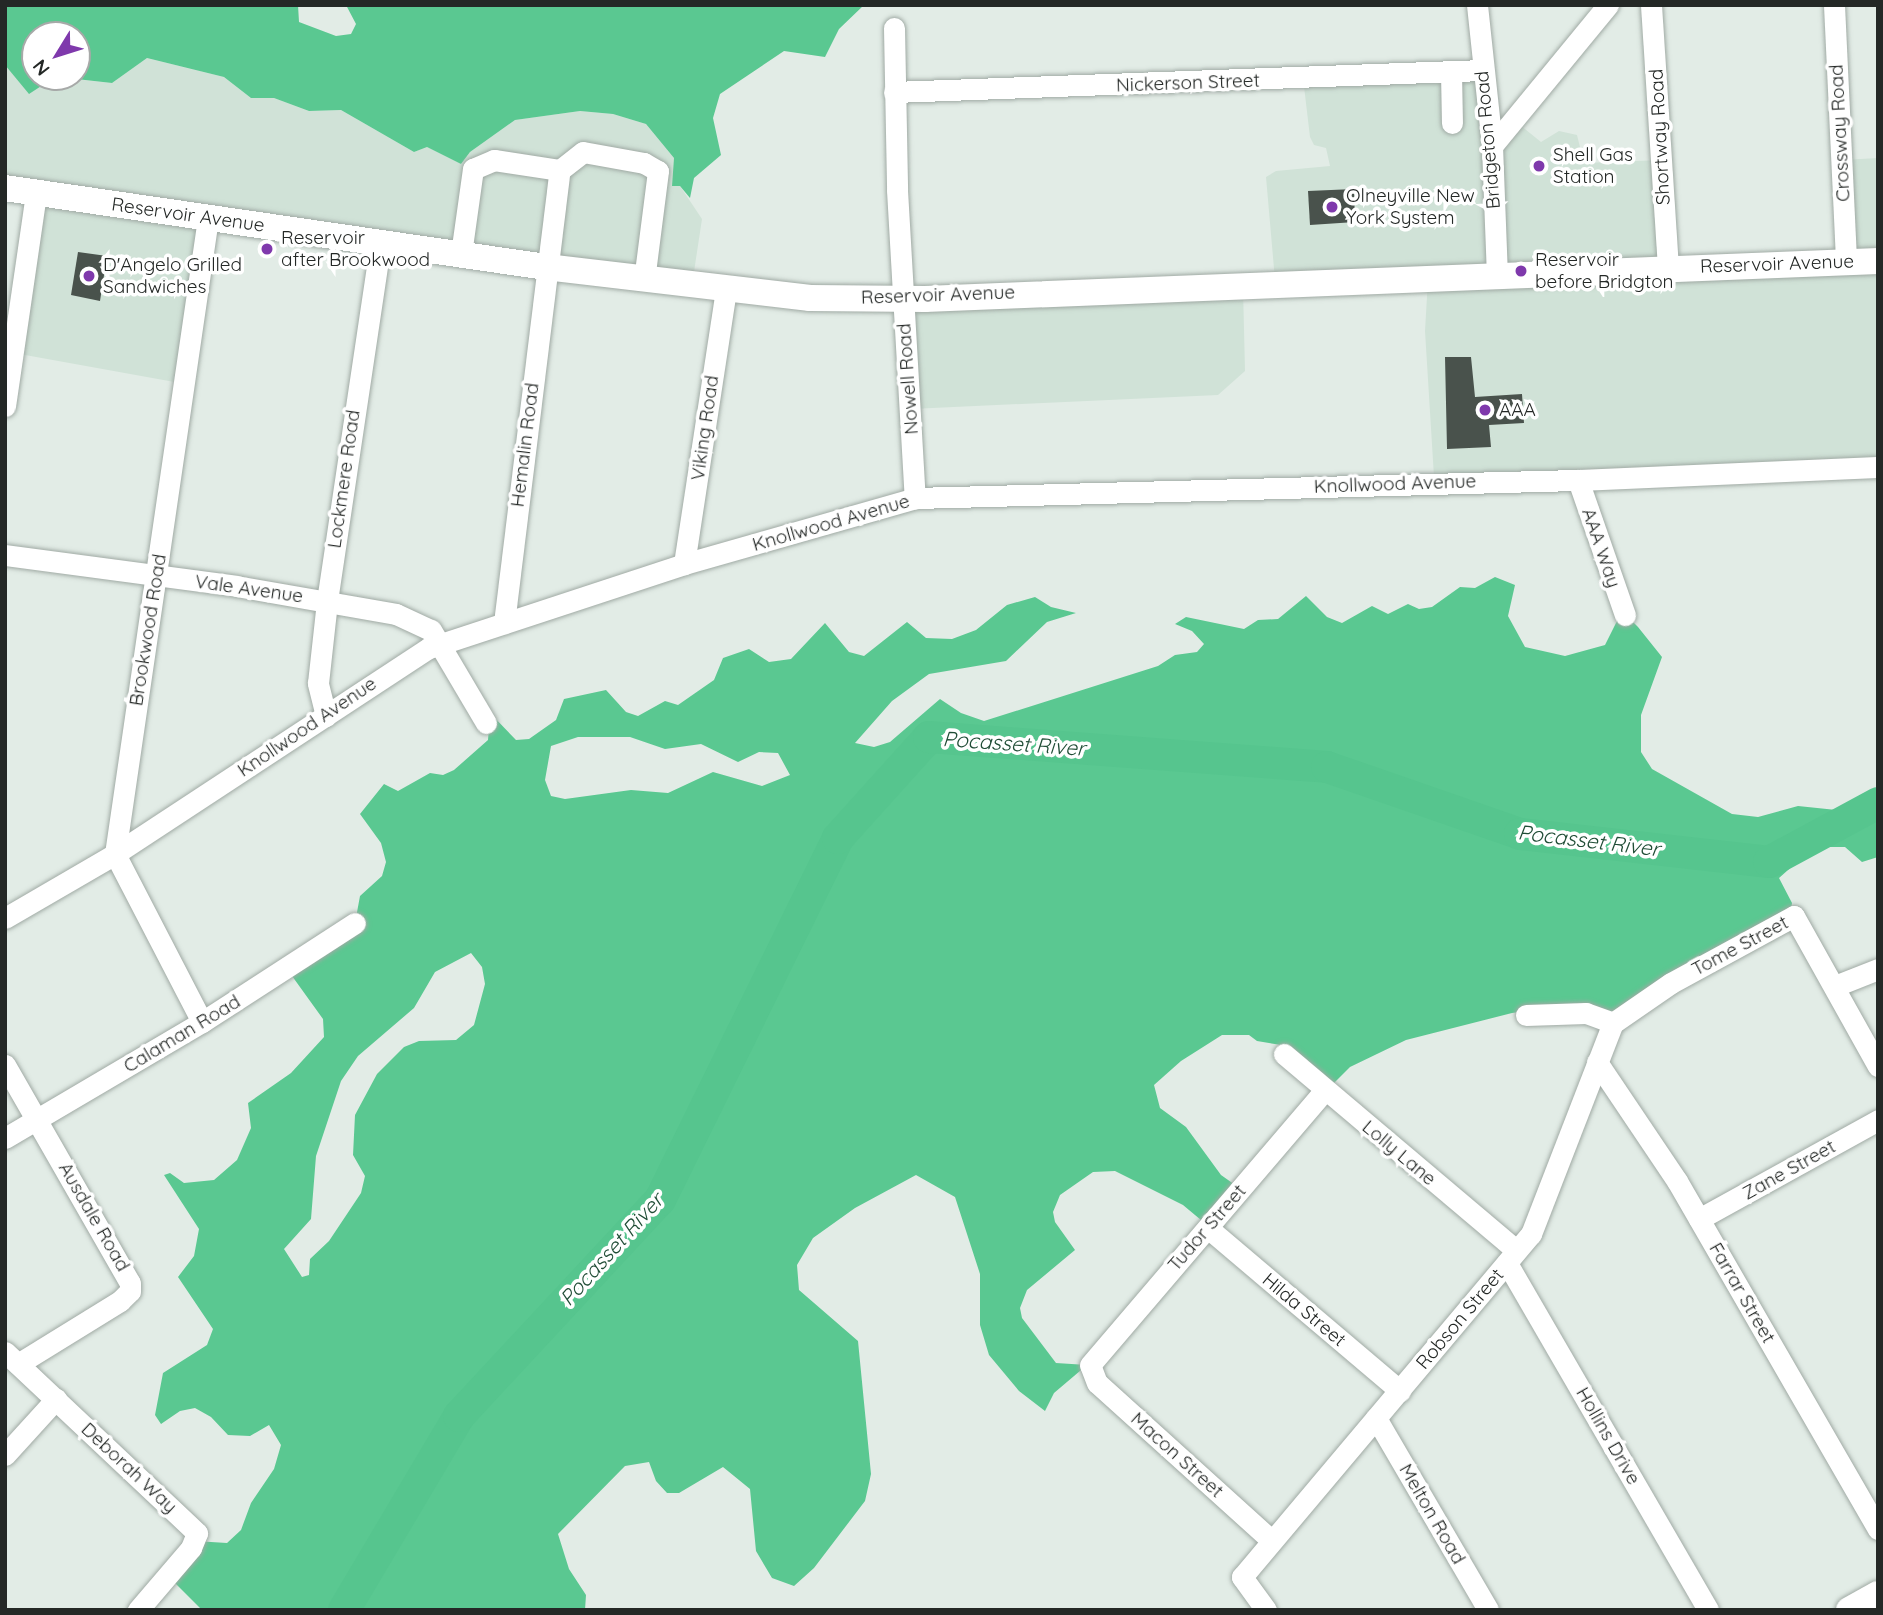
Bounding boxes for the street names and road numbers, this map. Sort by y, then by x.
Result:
street label: Crossway Road [1825,64,1855,202]
street label: Shortway Road [1645,68,1675,206]
street label: Nickerson Street [1116,69,1260,97]
street label: Bridgeton Road [1471,70,1505,210]
street label: Reservoir Avenue [110,193,266,237]
street label: Reservoir Avenue [1700,250,1854,278]
street label: Reservoir Avenue [861,281,1015,309]
street label: Nowell Road [893,323,923,435]
street label: Viking Road [686,374,724,482]
street label: Hemalin Road [506,382,544,508]
street label: Lockmere Road [323,408,365,550]
street label: Knollwood Avenue [1313,470,1477,498]
street label: Knollwood Avenue [750,490,912,556]
street label: AAA Way [1577,505,1625,591]
street label: Brookwood Road [125,552,171,708]
street label: Vale Avenue [193,570,305,608]
street label: Knollwood Avenue [233,672,381,782]
street label: Tome Street [1688,911,1792,981]
street label: Calaman Road [120,990,244,1078]
street label: Lolly Lane [1357,1116,1441,1190]
street label: Zane Street [1739,1135,1839,1205]
street label: Ausdale Road [54,1158,134,1276]
street label: Tudor Street [1163,1180,1251,1276]
street label: Farrar Street [1704,1239,1780,1347]
street label: Robson Street [1411,1264,1509,1374]
street label: Hilda Street [1258,1268,1350,1352]
street label: Hollins Drive [1571,1383,1645,1489]
street label: Macon Street [1126,1408,1228,1502]
street label: Deborah Way [76,1418,182,1518]
street label: Melton Road [1394,1460,1470,1568]

